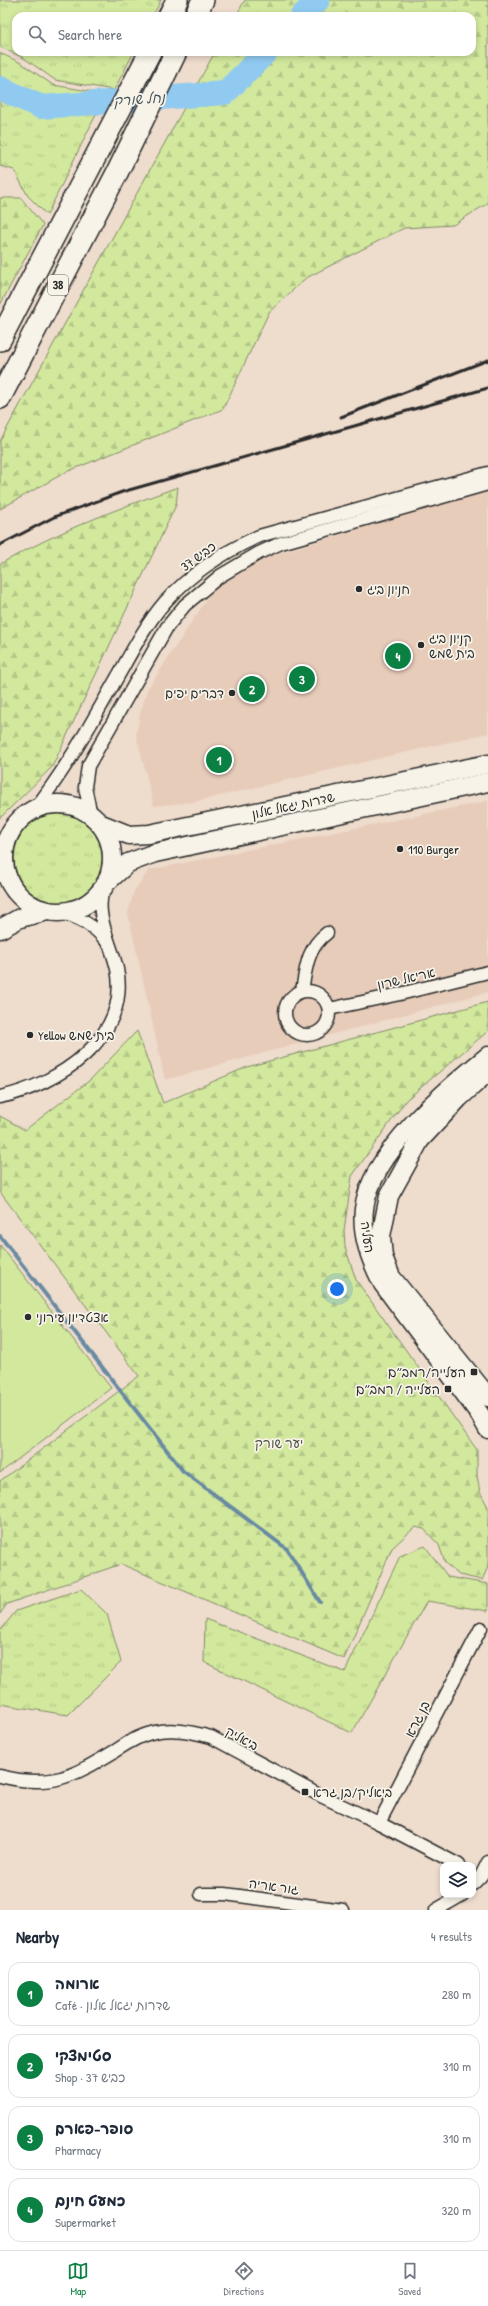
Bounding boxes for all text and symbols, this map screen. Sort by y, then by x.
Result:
search box [12,12,476,56]
icon: search [26,23,48,45]
text: Search here [58,24,122,45]
water label: נחל שורק [113,87,166,110]
road number: 38 [48,275,68,295]
street label: כביש 37 [177,537,219,575]
place label: חניון ביג [367,580,410,598]
marker: חניון ביג [354,584,364,594]
place label: קניון ביג בית שמש [429,629,475,662]
marker: קניון ביג בית שמש [416,640,426,650]
pin: 4 [385,641,411,671]
pin: 3 [289,664,315,694]
pin: 2 [239,674,265,704]
place label: דברים יפים [165,684,224,702]
marker: דברים יפים [227,688,237,698]
pin: 1 [206,745,232,775]
street label: שדרות יגאל אלון [250,787,336,823]
place label: 110 Burger [408,840,459,858]
marker: 110 Burger [395,844,405,854]
street label: אריאל שרון [375,963,437,993]
place label: Yellow בית שמש [38,1026,114,1044]
marker: Yellow בית שמש [25,1030,35,1040]
street label: העליה [357,1220,379,1254]
your location [327,1279,347,1299]
place label: אצטדיון עירוני [36,1308,109,1326]
marker: אצטדיון עירוני [23,1312,33,1322]
place label: העלייה/רמב״ם [388,1363,466,1381]
marker: העלייה/רמב״ם [469,1367,479,1377]
place label: העלייה / רמב״ם [356,1380,440,1398]
marker: העלייה / רמב״ם [443,1384,453,1394]
park label: יער שורק [255,1434,303,1452]
street label: בן גרא [400,1698,434,1740]
street label: ביאליק [222,1722,262,1755]
place label: ביאליק/בן גרא [313,1783,393,1801]
marker: ביאליק/בן גרא [300,1787,310,1797]
map controls [440,1862,476,1898]
button: layers [440,1862,476,1898]
street label: גור אריה [248,1874,300,1898]
text: Nearby [16,1925,59,1948]
text: 4 results [431,1927,472,1945]
text: ארומה [55,1973,100,1994]
text: 1 [28,1985,32,2003]
text: 280 m [442,1985,471,2003]
text: Café · שדרות יגאל אלון [55,1996,170,2014]
text: סטימצקי [55,2045,112,2066]
text: 2 [27,2057,33,2075]
text: 310 m [443,2057,471,2075]
text: Shop · כביש 37 [55,2068,125,2086]
text: סופר-פארם [55,2118,133,2139]
text: 3 [27,2129,33,2147]
text: 310 m [443,2129,471,2147]
text: Pharmacy [55,2141,101,2159]
text: כמעט חינם [55,2190,125,2211]
text: 4 [28,2201,32,2219]
text: 320 m [441,2201,471,2219]
text: Supermarket [55,2213,116,2231]
tab: Map [67,2260,89,2298]
tab: Directions [224,2260,264,2298]
tab: Saved [398,2260,421,2298]

